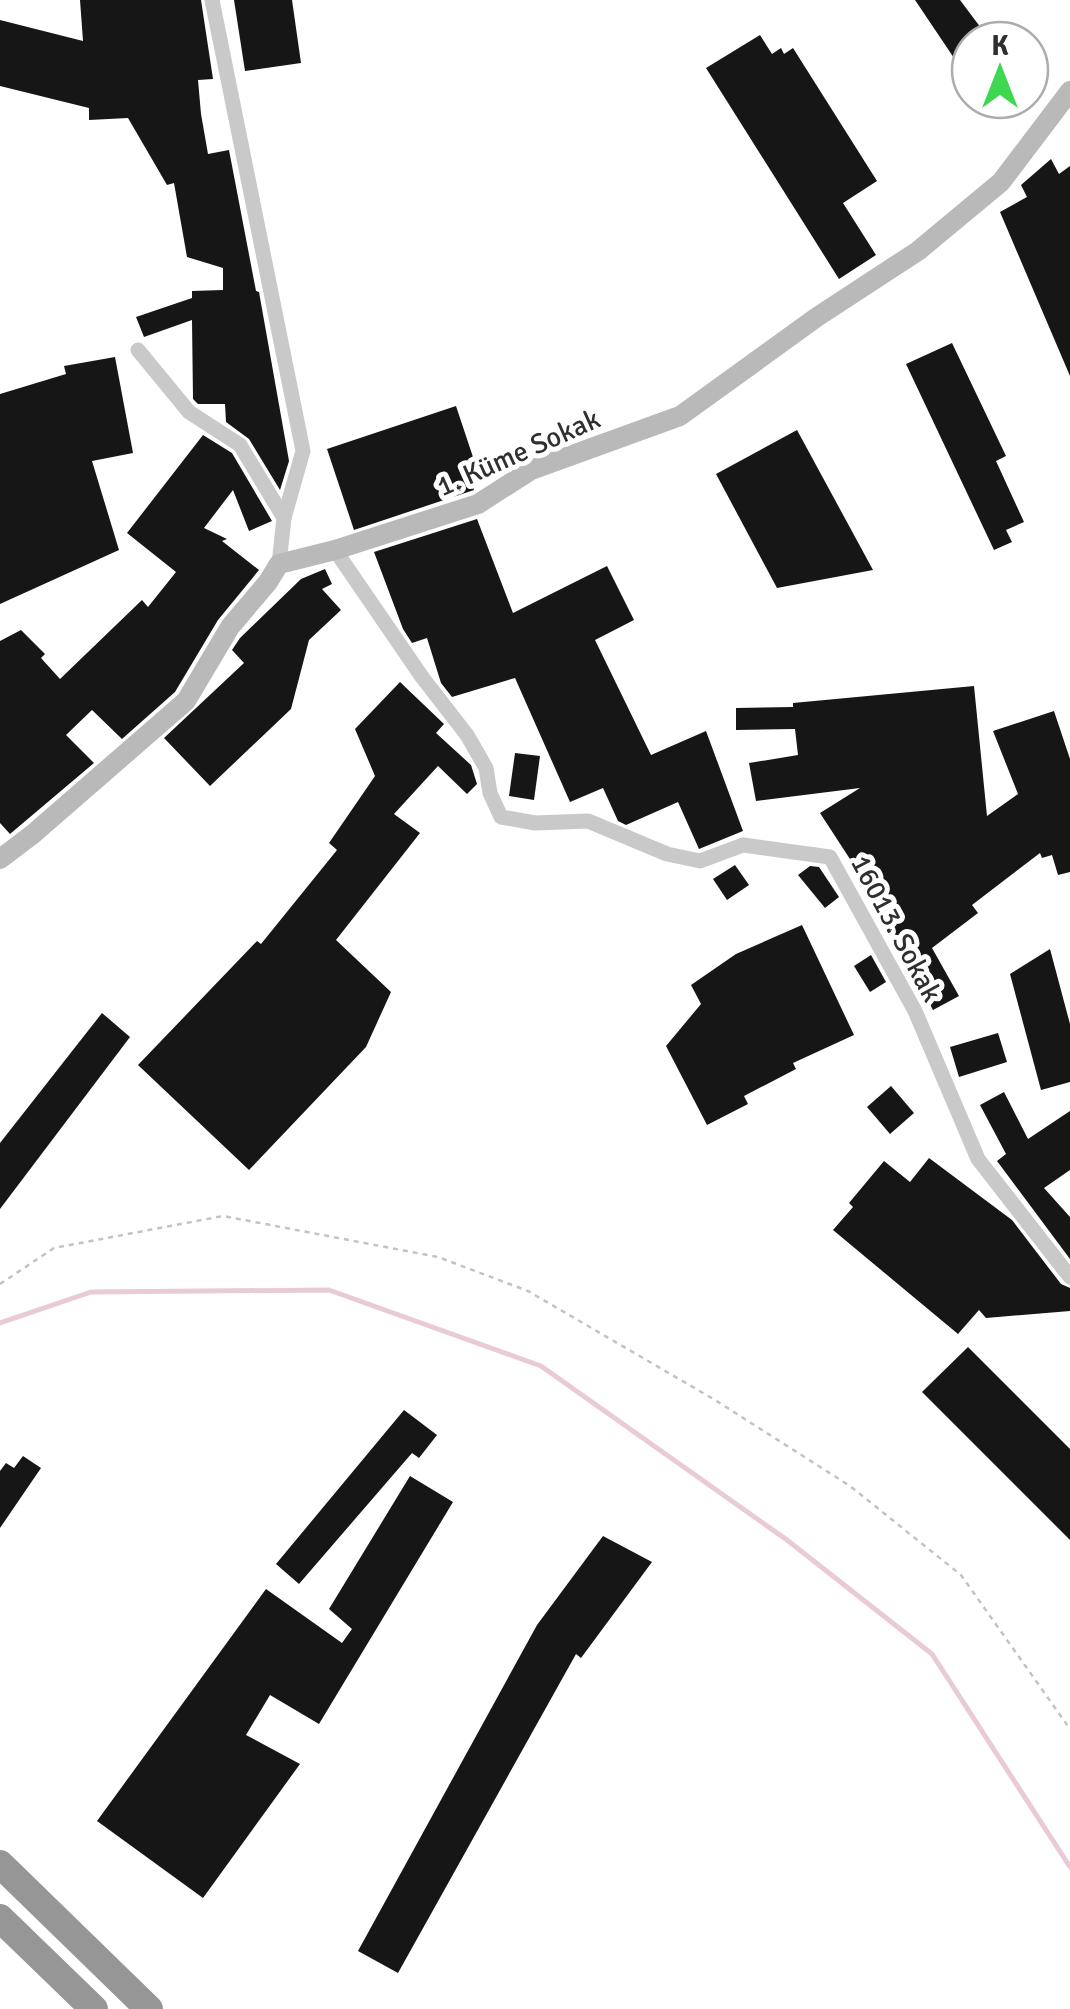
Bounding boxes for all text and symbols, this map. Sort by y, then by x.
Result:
north arrow [950,20,1050,120]
text: K [991,29,1009,63]
street label: 1. Küme Sokak [432,402,605,504]
street label: 16013. Sokak [843,849,949,1008]

